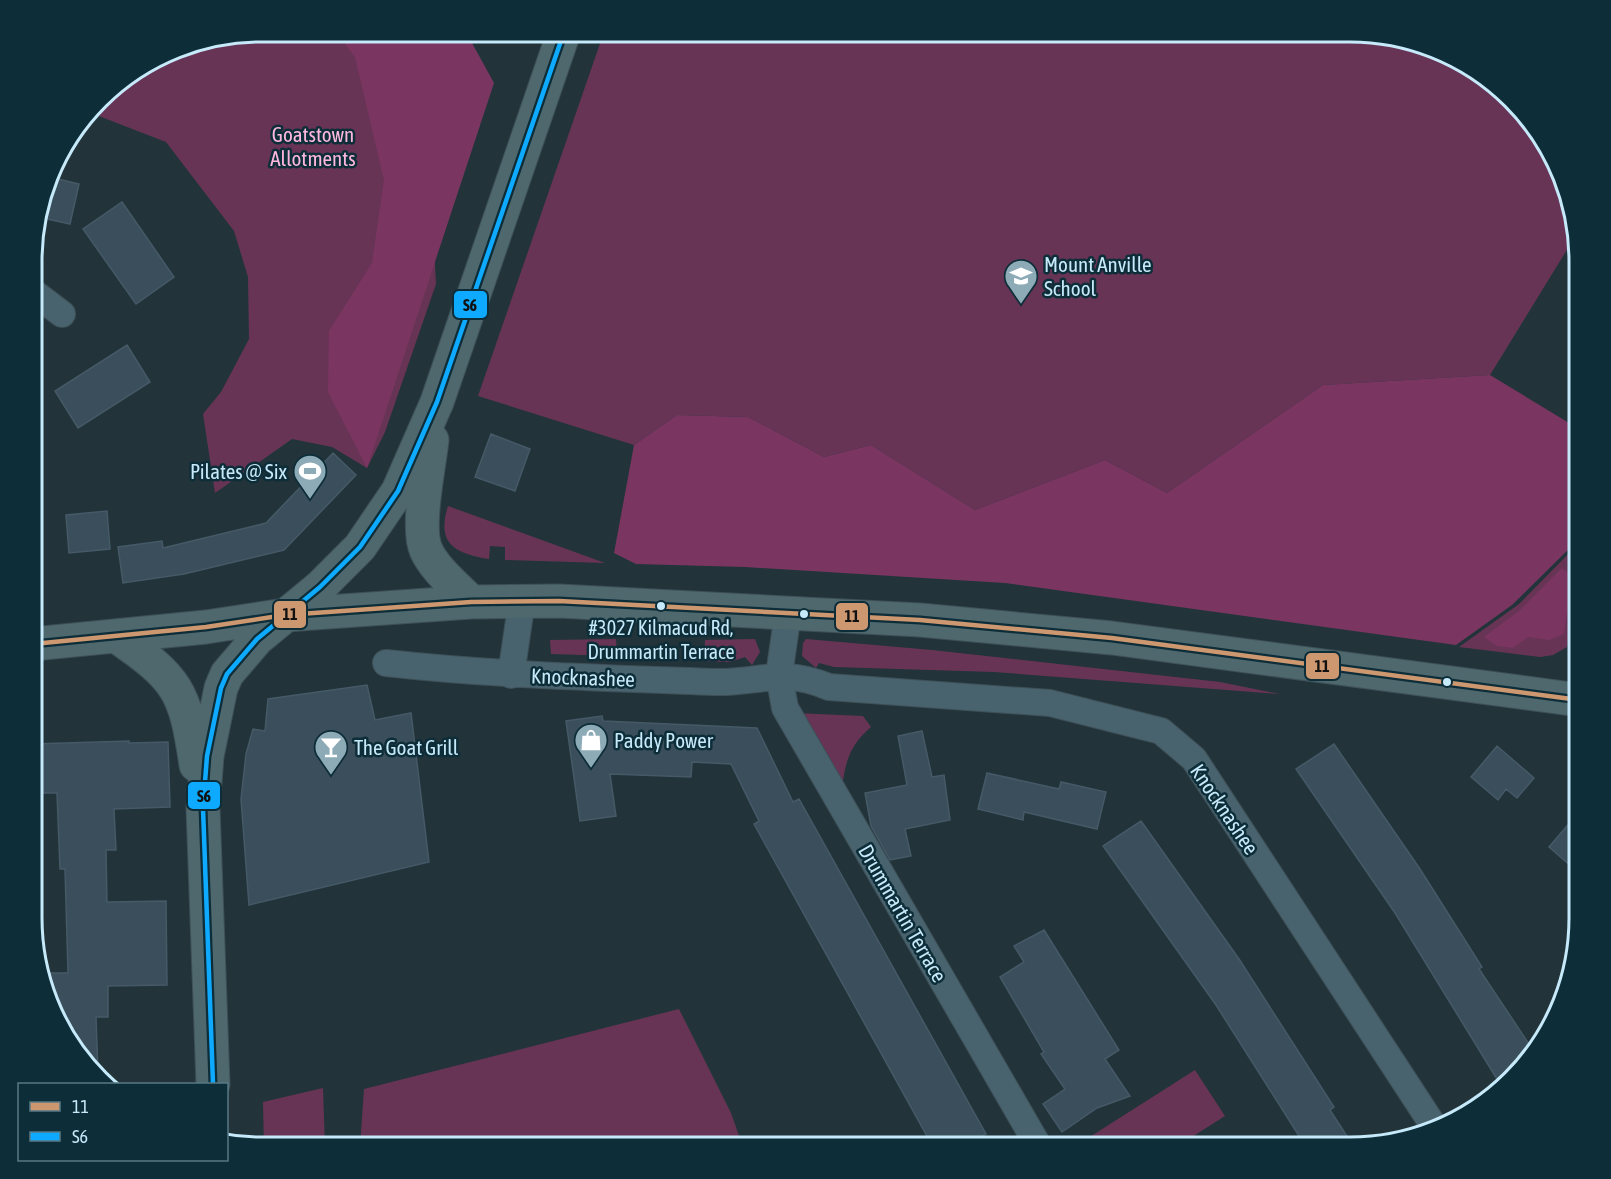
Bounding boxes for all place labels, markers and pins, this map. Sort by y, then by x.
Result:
place label: Mount Anville School [1044,252,1152,300]
school or university icon: Mount Anville School [1003,258,1039,305]
sports icon: Pilates @ Six [292,453,328,500]
place label: Pilates @ Six [190,459,288,483]
marker: #3027 Kilmacud Rd, Drummartin Terrace [655,600,667,612]
unlabelled marker [798,608,810,620]
place label: #3027 Kilmacud Rd, Drummartin Terrace [587,616,735,663]
unlabelled marker [1441,676,1453,688]
shop icon: Paddy Power [573,722,609,769]
place label: Paddy Power [614,728,714,752]
bar icon: The Goat Grill [313,729,349,776]
place label: The Goat Grill [354,735,459,759]

